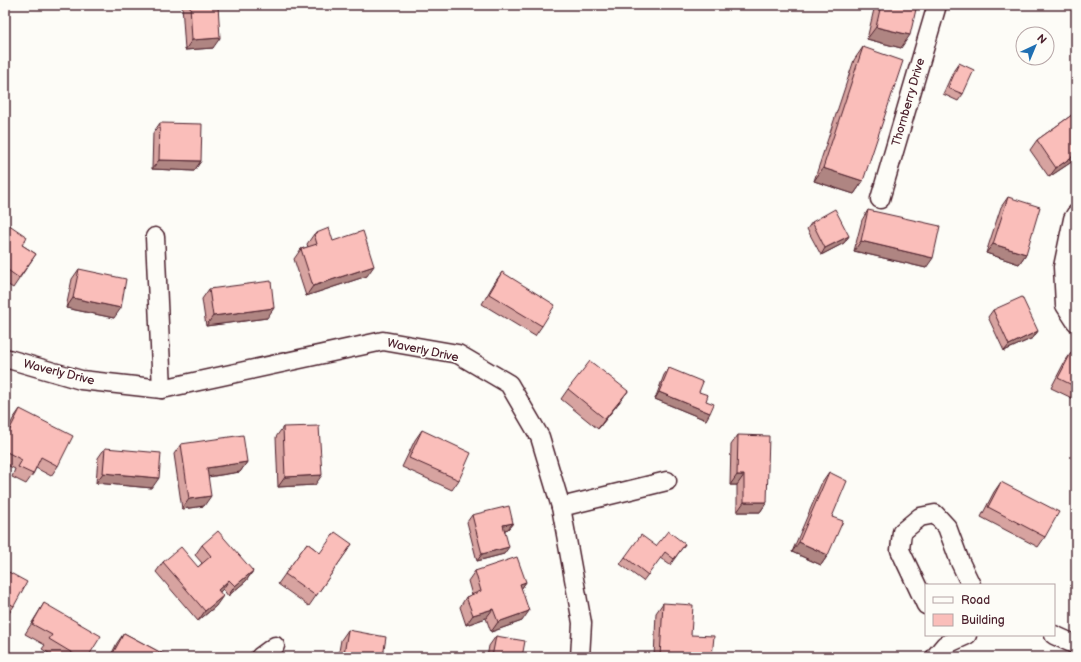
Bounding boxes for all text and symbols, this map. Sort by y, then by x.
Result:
north arrow [1015,26,1055,66]
text: N [1034,32,1049,47]
street label: Thornberry Drive [889,56,928,148]
street label: Waverly Drive [386,336,460,365]
street label: Waverly Drive [22,356,96,389]
legend [925,584,1055,636]
text: Road [961,593,990,608]
text: Building [961,613,1005,628]

